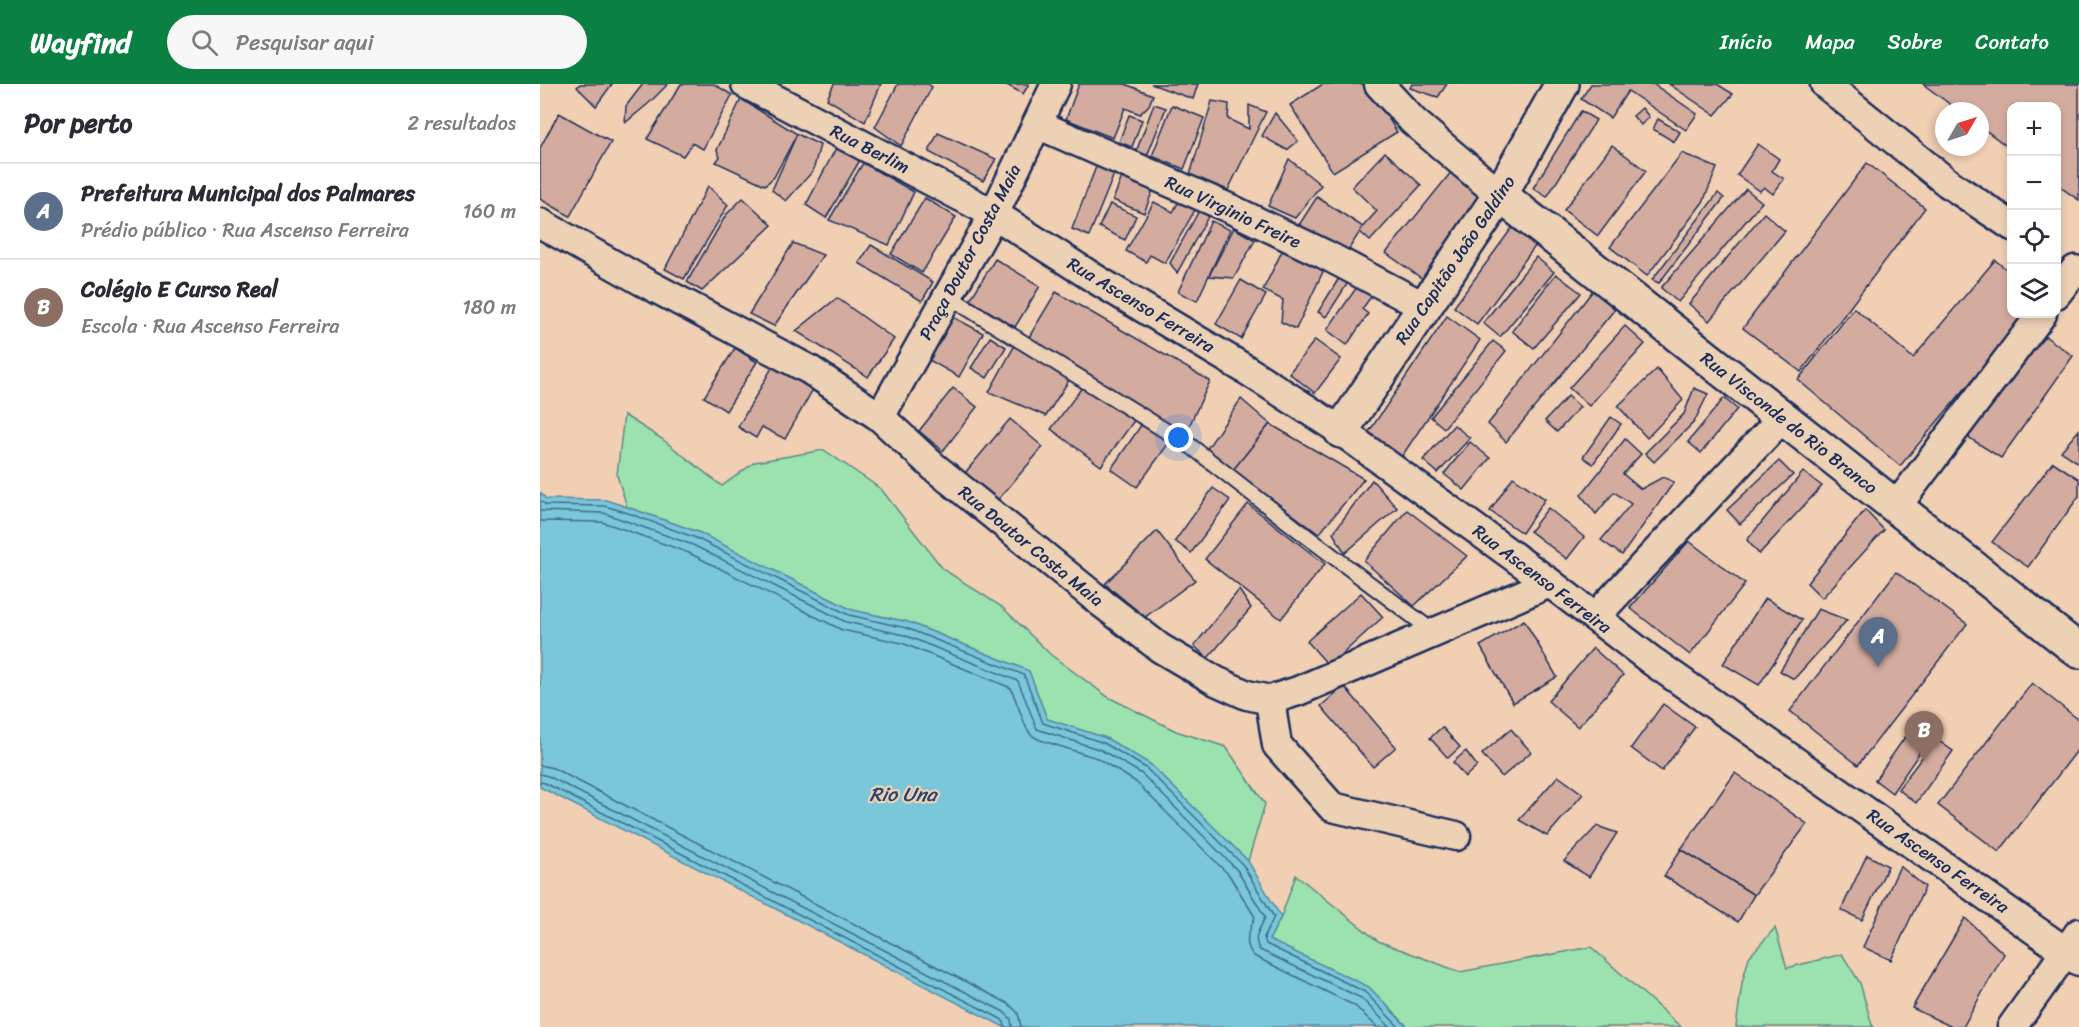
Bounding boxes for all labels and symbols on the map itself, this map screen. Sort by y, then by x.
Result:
north arrow [1935,102,1989,156]
street label: Rua Berlim [825,115,916,183]
street label: Praça Doutor Costa Maia [910,158,1030,346]
street label: Rua Virginio Freire [1160,166,1307,258]
street label: Rua Capitão João Galdino [1386,169,1524,351]
street label: Rua Ascenso Ferreira [1061,248,1222,362]
street label: Rua Visconde do Rio Branco [1693,343,1885,503]
your location [1164,423,1193,452]
street label: Rua Doutor Costa Maia [951,477,1111,615]
street label: Rua Ascenso Ferreira [1465,516,1619,643]
pin: A [1858,618,1898,667]
pin: B [1904,712,1944,761]
water label: Rio Una [869,777,938,812]
street label: Rua Ascenso Ferreira [1860,800,2017,923]

